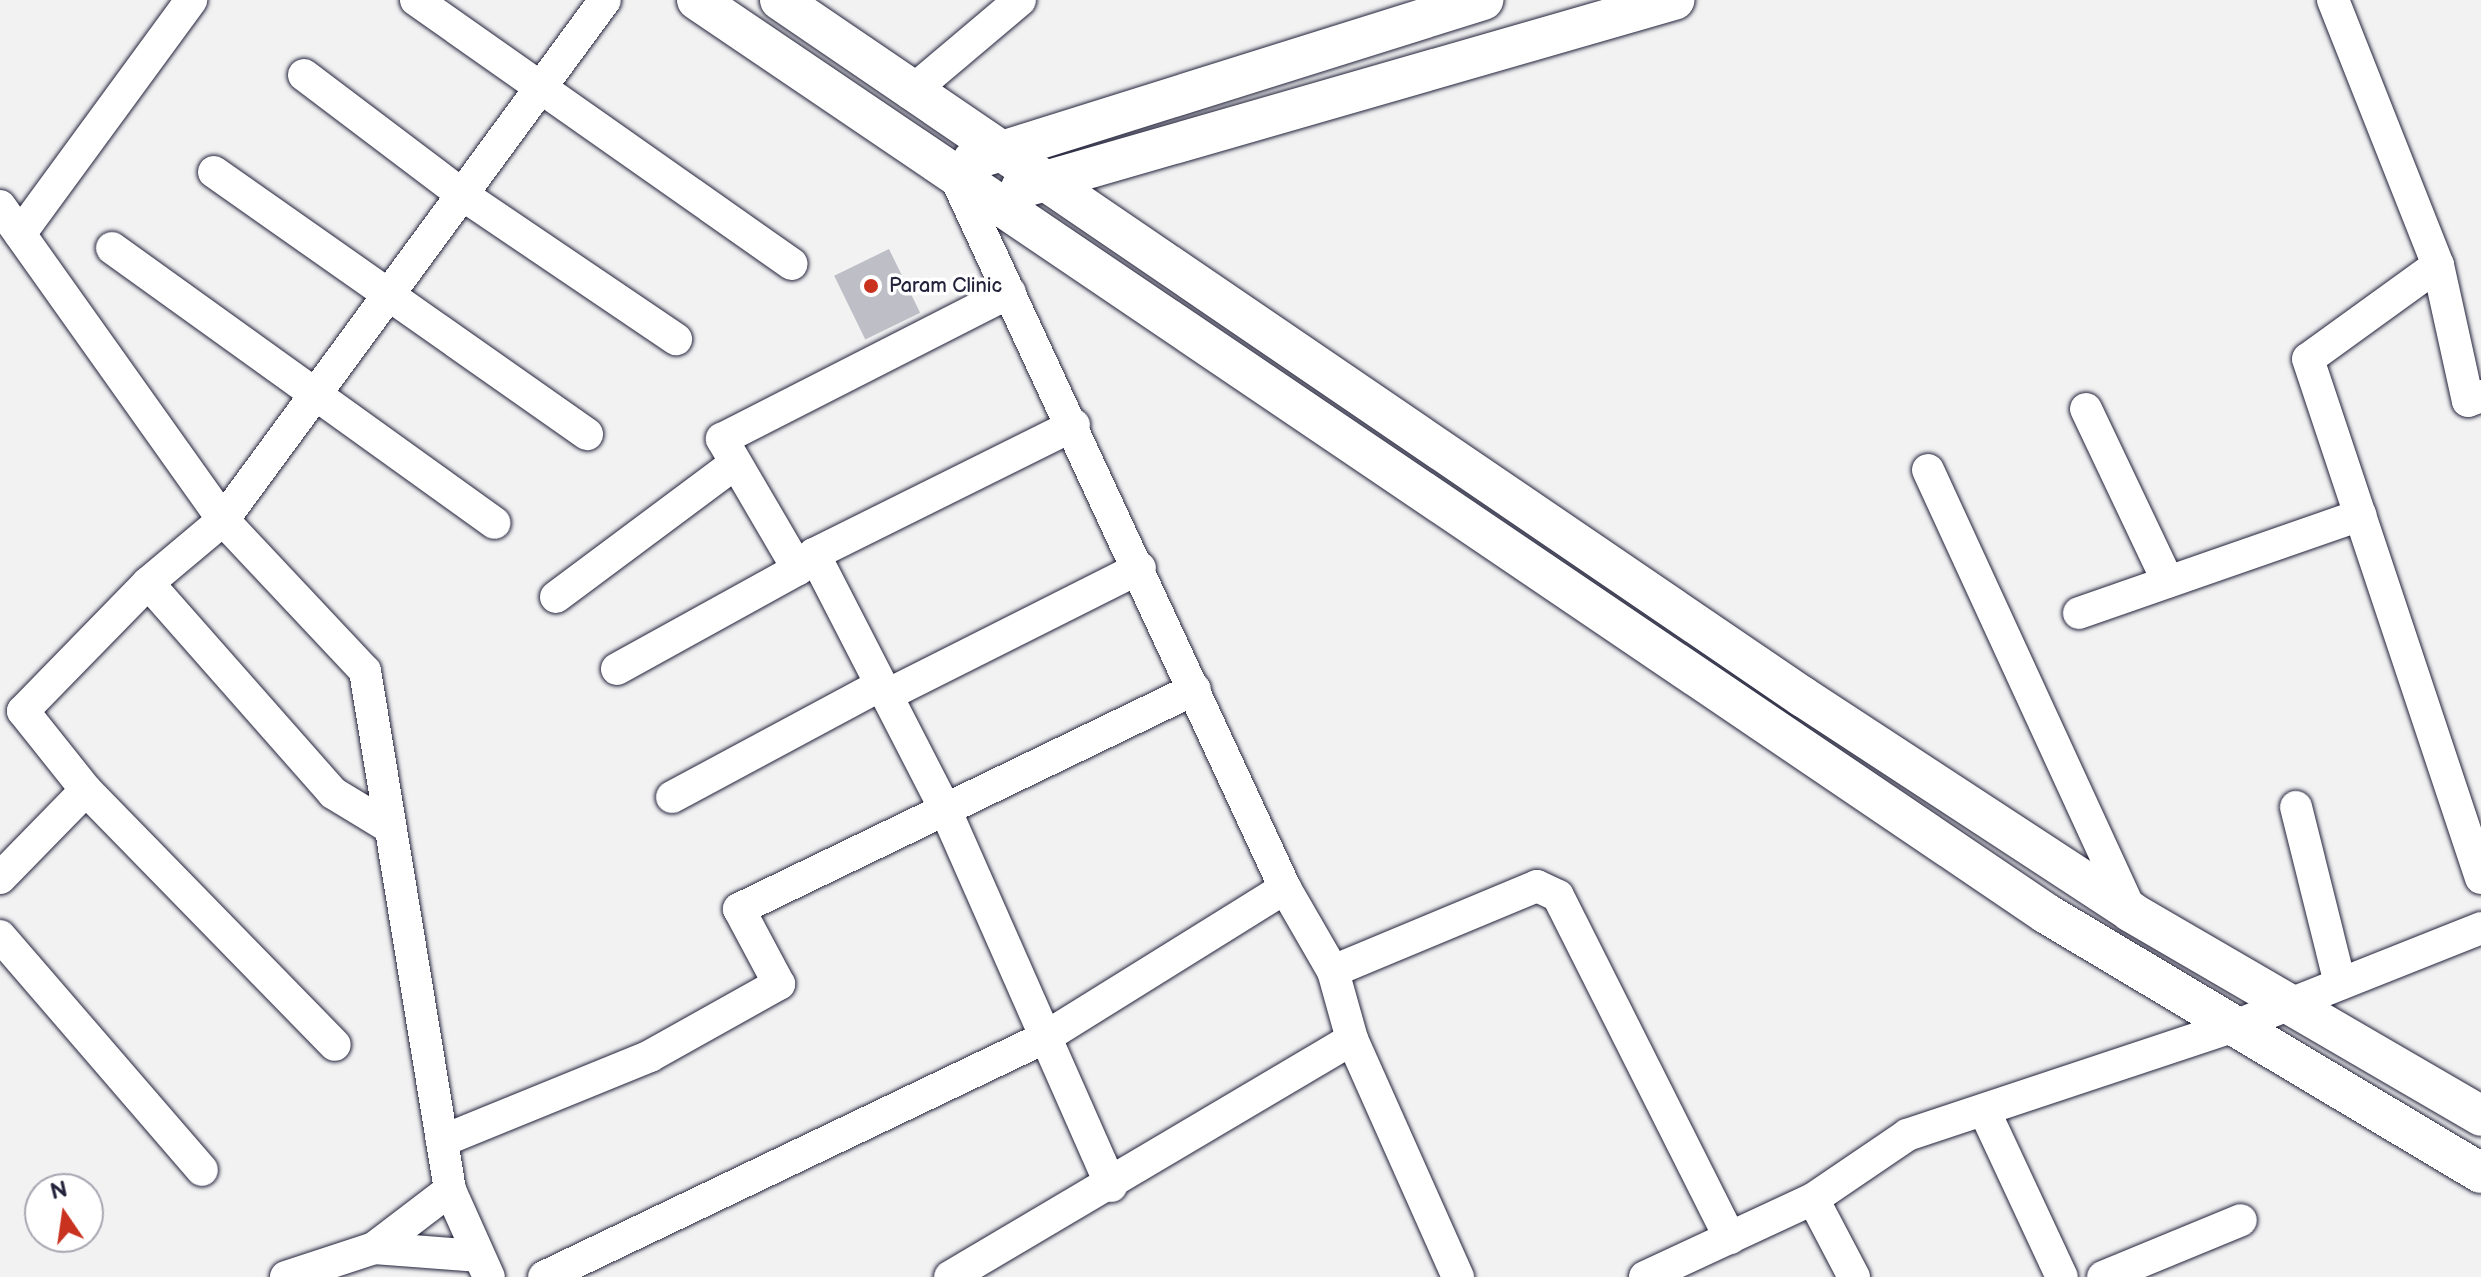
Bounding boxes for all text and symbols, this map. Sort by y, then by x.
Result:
place label: Param Clinic [889,274,1002,298]
marker: Param Clinic [860,275,882,297]
north arrow [24,1173,104,1253]
text: N [48,1176,70,1206]

